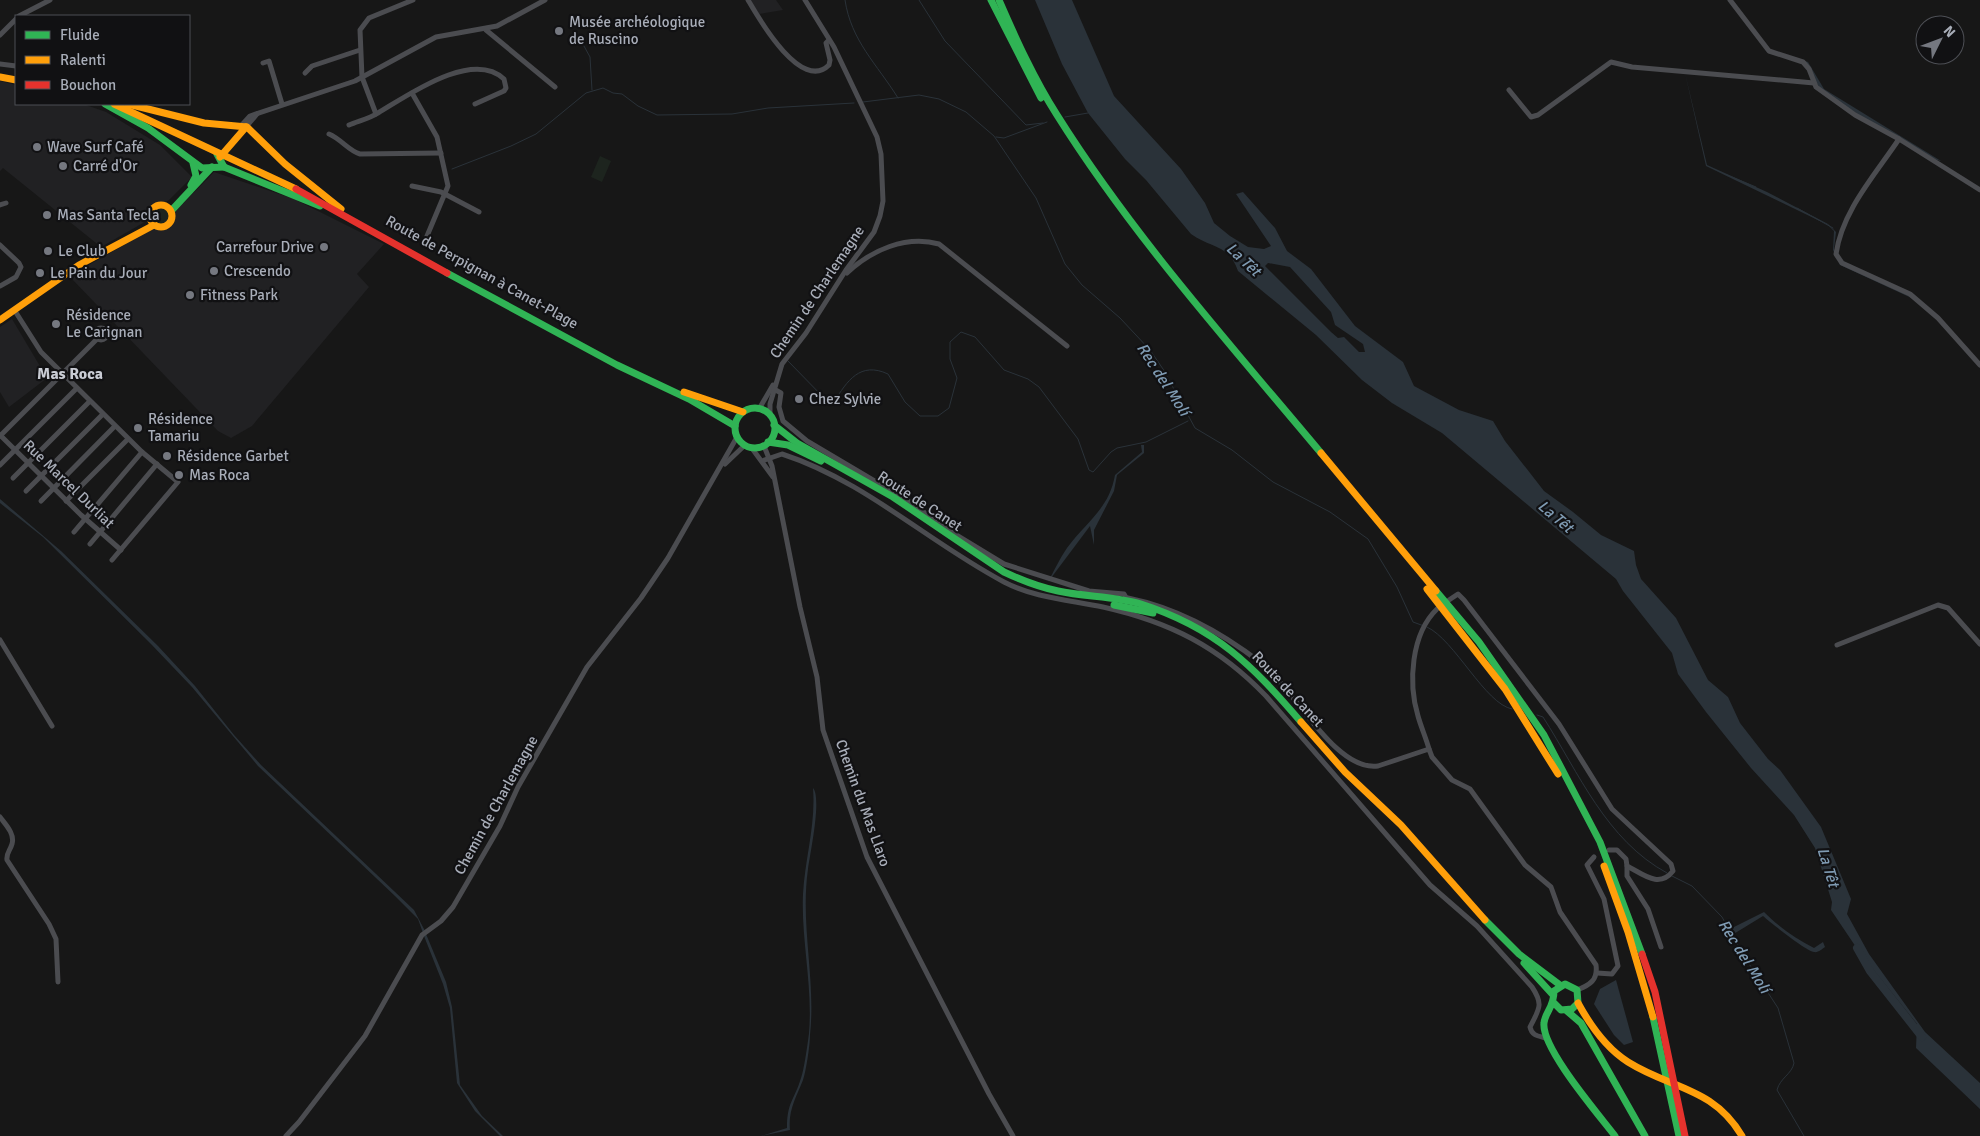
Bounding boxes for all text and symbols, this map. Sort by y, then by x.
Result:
place label: Musée archéologique de Ruscino [569,13,705,48]
legend [15,15,190,105]
north arrow [1915,15,1965,65]
text: N [1940,22,1959,41]
marker: Musée archéologique de Ruscino [553,25,565,37]
text: Fluide [60,26,100,44]
text: Ralenti [60,51,106,69]
text: Bouchon [60,76,116,94]
place label: Wave Surf Café [47,138,144,156]
marker: Wave Surf Café [31,141,43,153]
place label: Carré d'Or [73,157,138,175]
marker: Carré d'Or [57,160,69,172]
place label: Mas Santa Tecla [57,206,160,224]
marker: Mas Santa Tecla [41,209,53,221]
street label: Route de Perpignan à Canet-Plage [383,211,581,333]
street label: Chemin de Charlemagne [766,222,868,362]
place label: Carrefour Drive [216,238,314,256]
water label: La Têt [1222,239,1267,282]
marker: Carrefour Drive [318,241,330,253]
place label: Le Club [58,242,106,260]
marker: Le Club [42,245,54,257]
place label: Crescendo [224,262,291,280]
place label: Le Pain du Jour [50,264,148,282]
marker: Crescendo [208,265,220,277]
marker: Le Pain du Jour [34,267,46,279]
place label: Fitness Park [200,286,278,304]
marker: Fitness Park [184,289,196,301]
place label: Résidence Le Carignan [66,306,143,341]
marker: Résidence Le Carignan [50,318,62,330]
water label: Rec del Molí [1132,339,1196,422]
district label: Mas Roca [37,364,103,384]
place label: Chez Sylvie [809,390,881,408]
marker: Chez Sylvie [793,393,805,405]
place label: Résidence Tamariu [148,410,213,445]
marker: Résidence Tamariu [132,422,144,434]
street label: Rue Marcel Durliat [20,436,118,532]
place label: Résidence Garbet [177,447,289,465]
marker: Résidence Garbet [161,450,173,462]
place label: Mas Roca [189,466,250,484]
street label: Route de Canet [874,467,966,535]
marker: Mas Roca [173,469,185,481]
water label: La Têt [1533,496,1579,539]
street label: Route de Canet [1248,647,1328,731]
street label: Chemin de Charlemagne [450,732,542,878]
street label: Chemin du Mas Llaro [832,737,894,869]
water label: La Têt [1813,845,1844,892]
water label: Rec del Molí [1714,916,1776,999]

